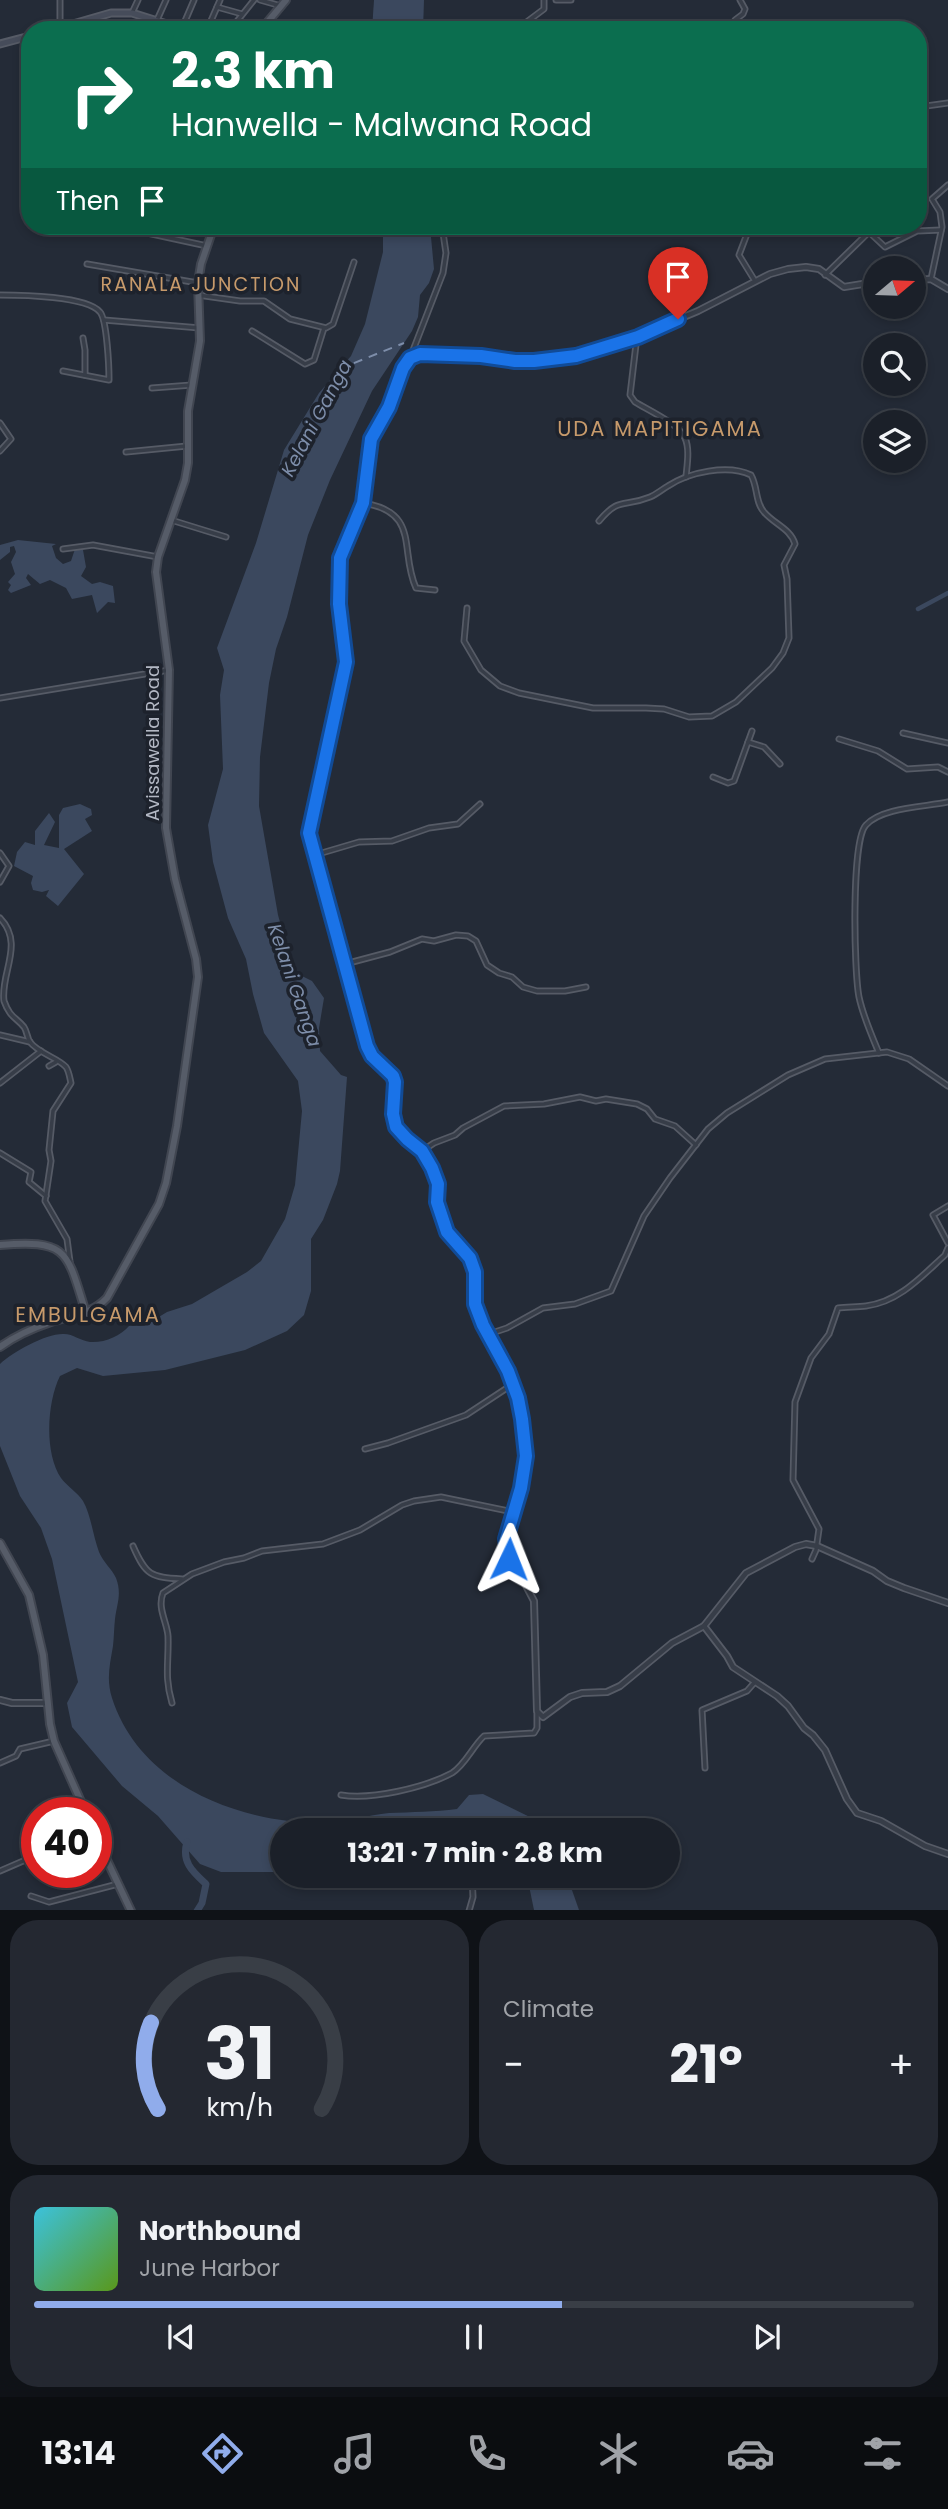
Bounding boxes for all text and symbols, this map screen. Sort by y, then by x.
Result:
text: 2.3 km [171,37,335,105]
icon: right [56,49,147,140]
text: Hanwella - Malwana Road [171,102,592,147]
icon: arrive [133,182,171,220]
text: Then [56,183,119,219]
pin [648,247,708,319]
north arrow [863,256,926,318]
map controls [863,256,926,473]
icon: arrive [659,258,697,296]
district label: RANALA JUNCTION [101,271,301,298]
button: search [863,333,926,396]
water label: Kelani Ganga [274,355,359,481]
button: layers [863,410,926,473]
district label: UDA MAPITIGAMA [557,414,763,443]
street label: Avissawella Road [140,665,165,821]
water label: Kelani Ganga [261,920,328,1051]
district label: EMBULGAMA [15,1300,161,1329]
position arrow [472,1522,546,1596]
speed limit sign: 40 [21,1797,112,1888]
text: 13:21 · 7 min · 2.8 km [347,1835,603,1871]
text: Climate [503,1993,594,2025]
text: 31 [204,2003,275,2104]
text: 21° [669,2028,743,2101]
text: − [503,2038,524,2091]
text: + [888,2038,914,2091]
text: km/h [206,2089,273,2124]
text: Northbound [139,2213,301,2249]
text: June Harbor [139,2252,280,2284]
icon: previous [162,2318,200,2356]
icon: pause [455,2318,493,2356]
icon: next [748,2318,786,2356]
icon: directions [198,2429,247,2478]
icon: music [330,2429,379,2478]
icon: phone [462,2429,511,2478]
icon: climate [594,2429,643,2478]
icon: car [726,2429,775,2478]
icon: filters [858,2429,907,2478]
text: 13:14 [41,2430,116,2475]

